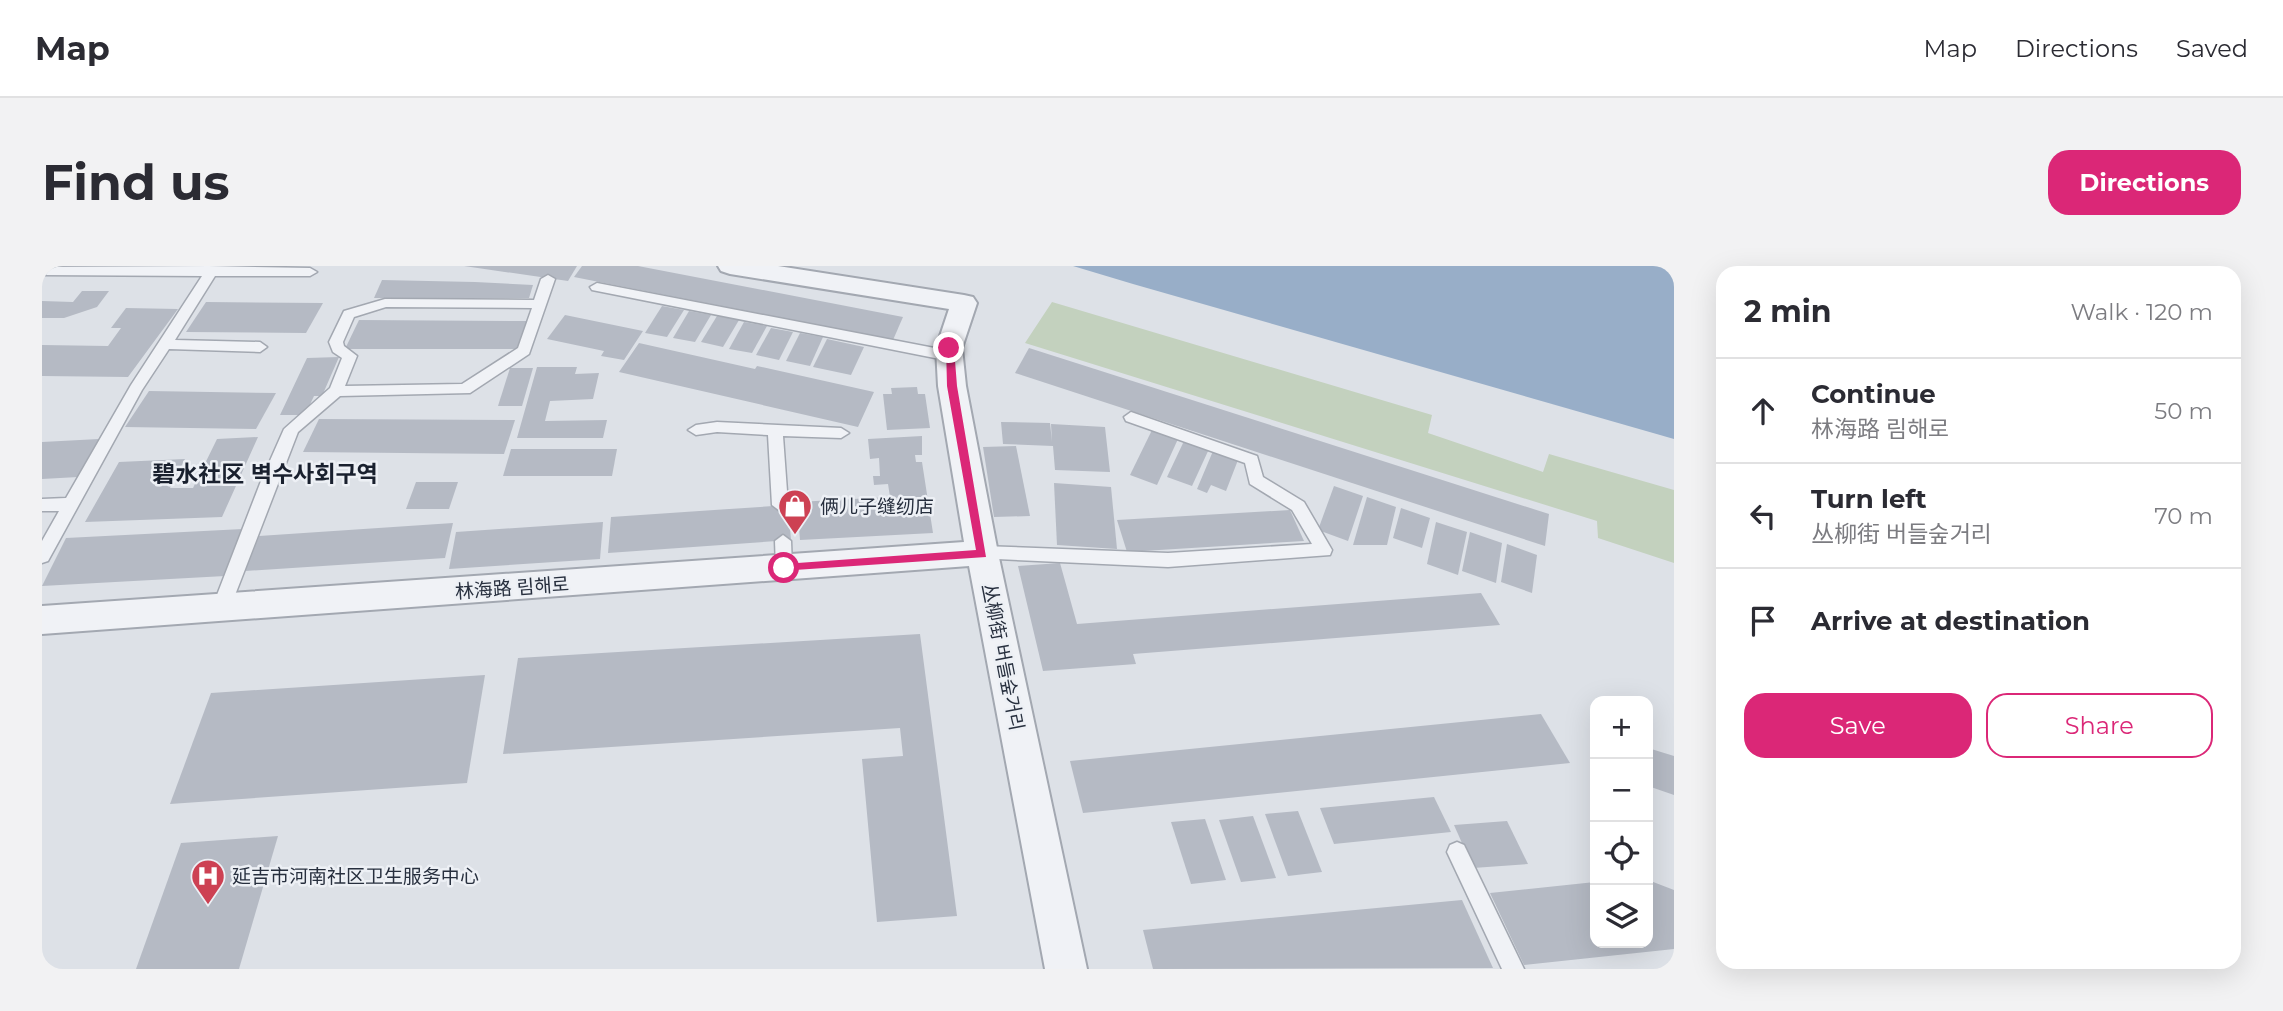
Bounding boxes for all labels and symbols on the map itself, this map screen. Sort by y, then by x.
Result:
route end [933,332,964,363]
district label: 碧水社区 벽수사회구역 [152,460,378,488]
shop icon: 俩儿子缝纫店 [776,487,814,536]
place label: 俩儿子缝纫店 [820,495,934,518]
route start [768,552,799,583]
street label: 林海路 림해로 [454,573,570,603]
street label: 丛柳街 버들숲거리 [977,581,1029,733]
hospital icon: 延吉市河南社区卫生服务中心 [189,857,227,906]
place label: 延吉市河南社区卫生服务中心 [232,865,479,888]

